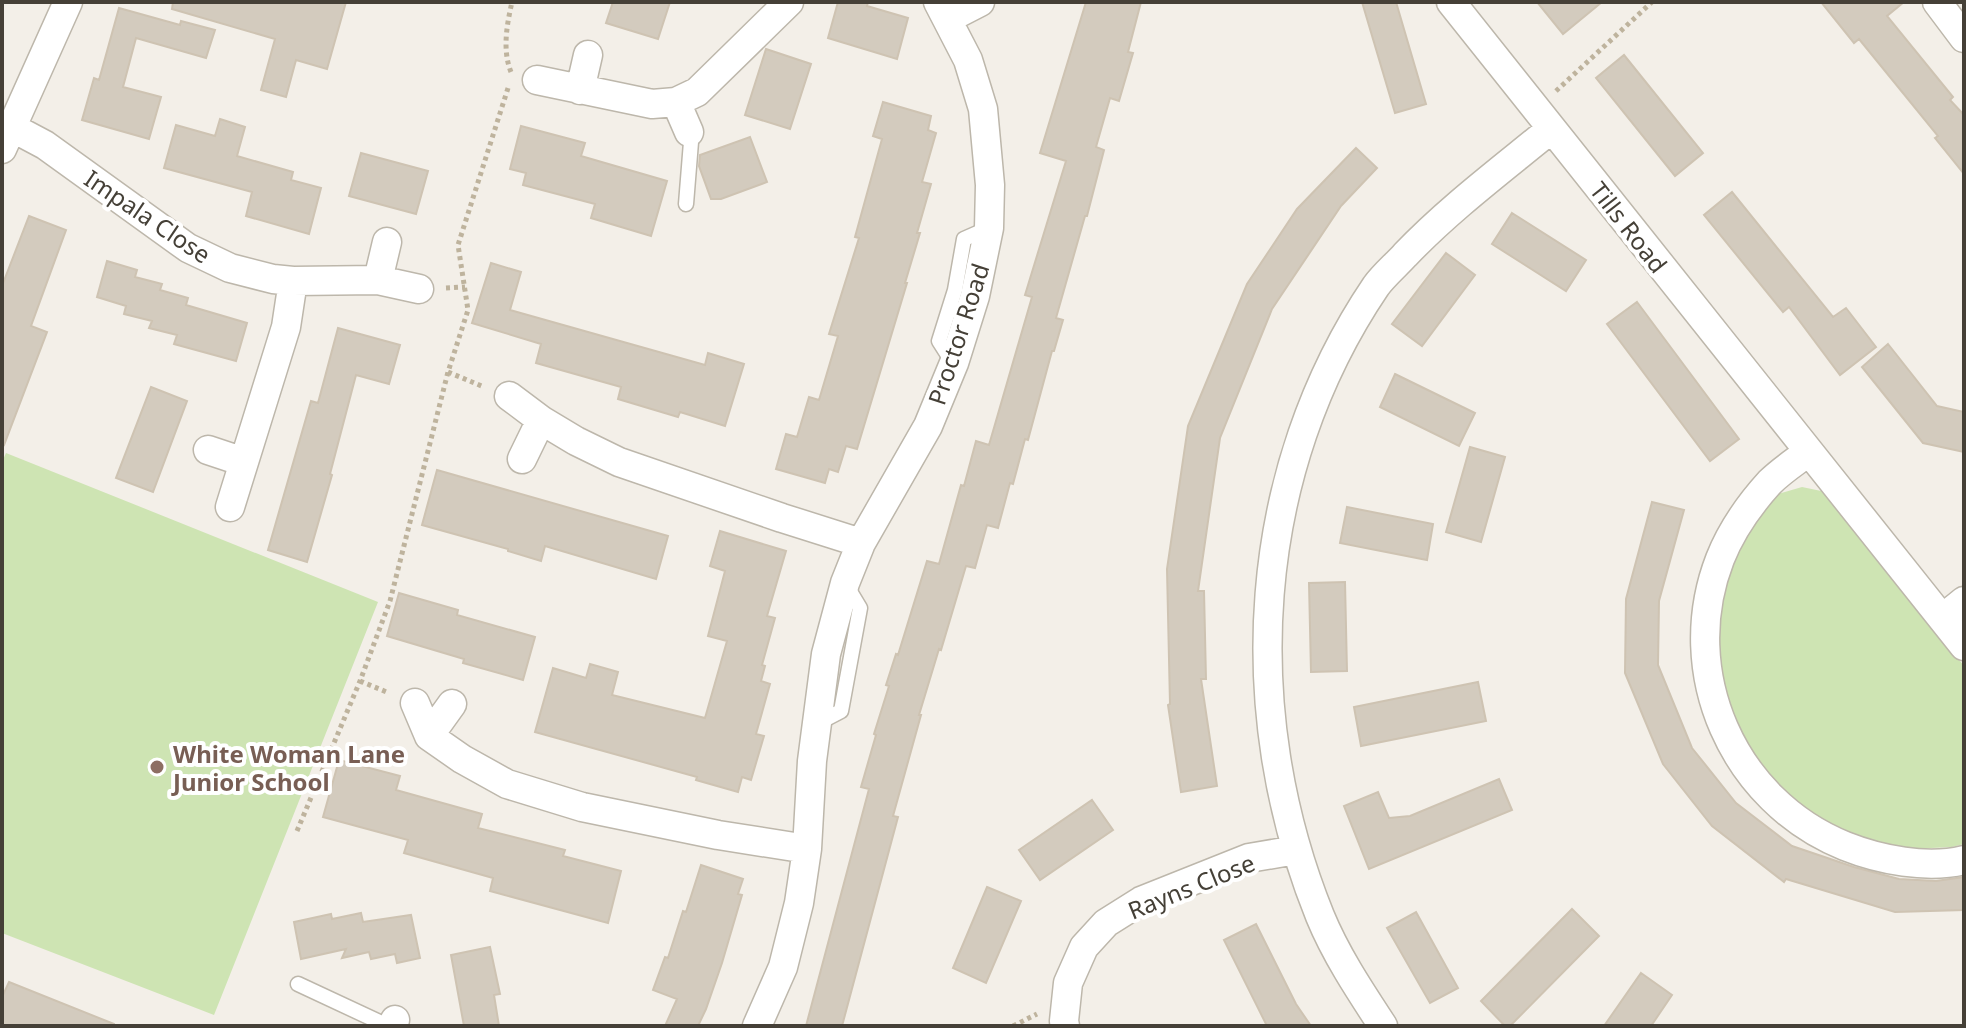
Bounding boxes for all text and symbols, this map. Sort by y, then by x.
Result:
street label: Impala Close [78,162,218,270]
street label: Tills Road [1583,175,1675,279]
street label: Proctor Road [920,259,996,409]
place label: White Woman Lane Junior School [171,737,405,798]
marker: White Woman Lane Junior School [148,758,166,776]
street label: Rayns Close [1123,846,1259,926]

